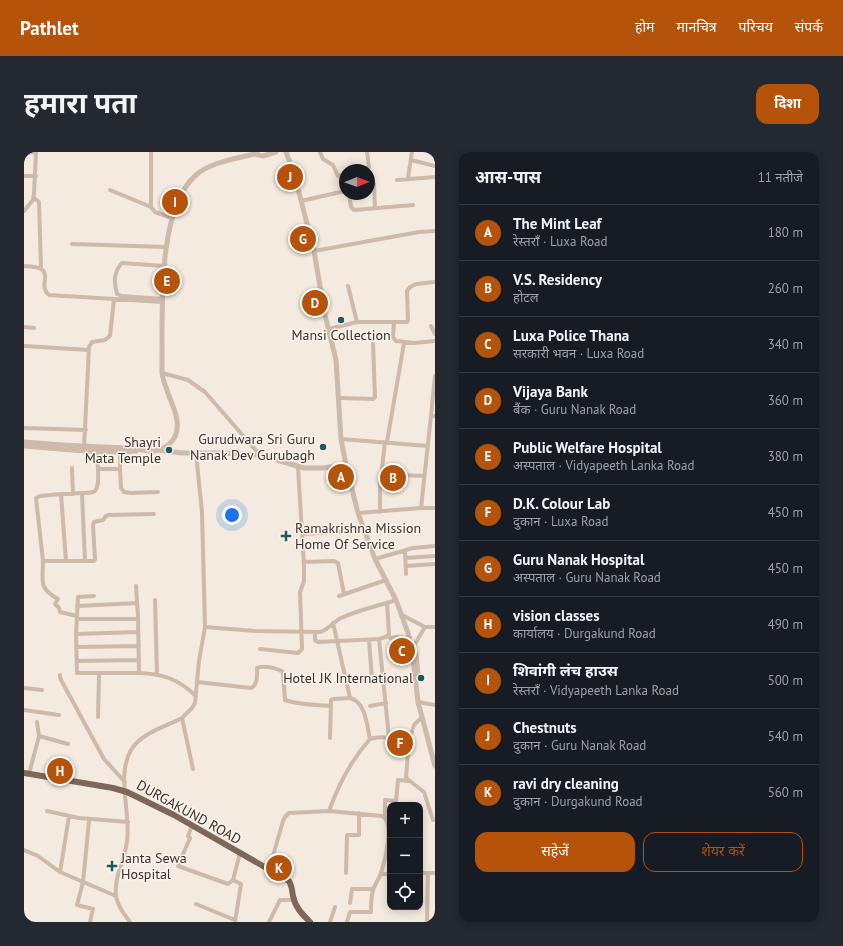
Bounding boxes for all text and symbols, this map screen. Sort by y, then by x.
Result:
text: Pathlet [20,16,79,40]
text: होम [635,18,654,36]
text: मानचित्र [676,18,717,36]
text: परिचय [739,18,773,36]
text: संपर्क [795,18,823,36]
text: हमारा पता [24,84,137,121]
button: दिशा [756,84,819,124]
pin: J [277,162,303,192]
north arrow [339,164,375,200]
text: आस-पास [475,166,541,188]
text: 11 नतीजे [758,169,803,186]
pin: I [162,187,188,217]
text: The Mint Leaf [513,214,601,233]
pin: G [290,224,316,254]
text: A [484,224,492,241]
text: 180 m [768,224,803,241]
text: रेस्तराँ · Luxa Road [513,233,607,250]
pin: E [154,266,180,296]
text: V.S. Residency [513,270,602,289]
text: B [484,280,492,297]
text: 260 m [768,280,803,297]
pin: D [302,288,328,318]
text: होटल [513,289,539,306]
marker: Mansi Collection [336,315,346,325]
place label: Mansi Collection [291,326,391,344]
text: Luxa Police Thana [513,326,629,345]
text: C [484,336,492,353]
text: 340 m [768,336,803,353]
text: सरकारी भवन · Luxa Road [513,345,644,362]
text: Vijaya Bank [513,382,588,401]
text: D [484,392,492,409]
text: 360 m [768,392,803,409]
text: बैंक · Guru Nanak Road [513,401,636,418]
place label: Gurudwara Sri Guru Nanak Dev Gurubagh [190,430,315,464]
place label: Shayri Mata Temple [85,433,161,467]
text: Public Welfare Hospital [513,438,662,457]
marker: Gurudwara Sri Guru Nanak Dev Gurubagh [318,442,328,452]
marker: Shayri Mata Temple [164,445,174,455]
text: E [485,448,491,465]
text: 380 m [768,448,803,465]
text: अस्पताल · Vidyapeeth Lanka Road [513,457,695,474]
pin: A [328,462,354,492]
pin: B [380,463,406,493]
text: D.K. Colour Lab [513,494,610,513]
text: F [485,504,491,521]
text: 450 m [768,504,803,521]
your location [222,505,242,525]
text: दुकान · Luxa Road [513,513,609,530]
place label: Ramakrishna Mission Home Of Service [295,519,421,553]
marker: Ramakrishna Mission Home Of Service [280,530,292,542]
text: Guru Nanak Hospital [513,550,644,569]
text: G [484,560,492,577]
text: 450 m [768,560,803,577]
text: अस्पताल · Guru Nanak Road [513,569,661,586]
text: vision classes [513,606,600,625]
text: H [484,616,492,633]
text: 490 m [768,616,803,633]
text: कार्यालय · Durgakund Road [513,625,656,642]
pin: C [389,636,415,666]
text: शिवांगी लंच हाउस [513,661,618,680]
place label: Hotel JK International [283,669,413,687]
text: I [486,672,490,689]
text: 500 m [768,672,803,689]
marker: Hotel JK International [416,673,426,683]
text: रेस्तराँ · Vidyapeeth Lanka Road [513,682,679,699]
text: Chestnuts [513,718,577,737]
pin: F [387,728,413,758]
text: J [486,728,490,745]
text: 540 m [768,728,803,745]
text: दुकान · Guru Nanak Road [513,737,646,754]
pin: H [47,756,73,786]
text: ravi dry cleaning [513,774,619,793]
street label: DURGAKUND ROAD [133,776,245,848]
text: K [484,784,492,801]
text: 560 m [768,784,803,801]
text: दुकान · Durgakund Road [513,793,643,810]
map controls [387,802,423,910]
button: + [387,802,423,838]
button: सहेजें [475,832,635,872]
button: शेयर करें [643,832,803,872]
button: − [387,838,423,874]
place label: Janta Sewa Hospital [120,849,187,883]
pin: K [266,853,292,883]
marker: Janta Sewa Hospital [106,860,118,872]
button: locate [387,874,423,910]

